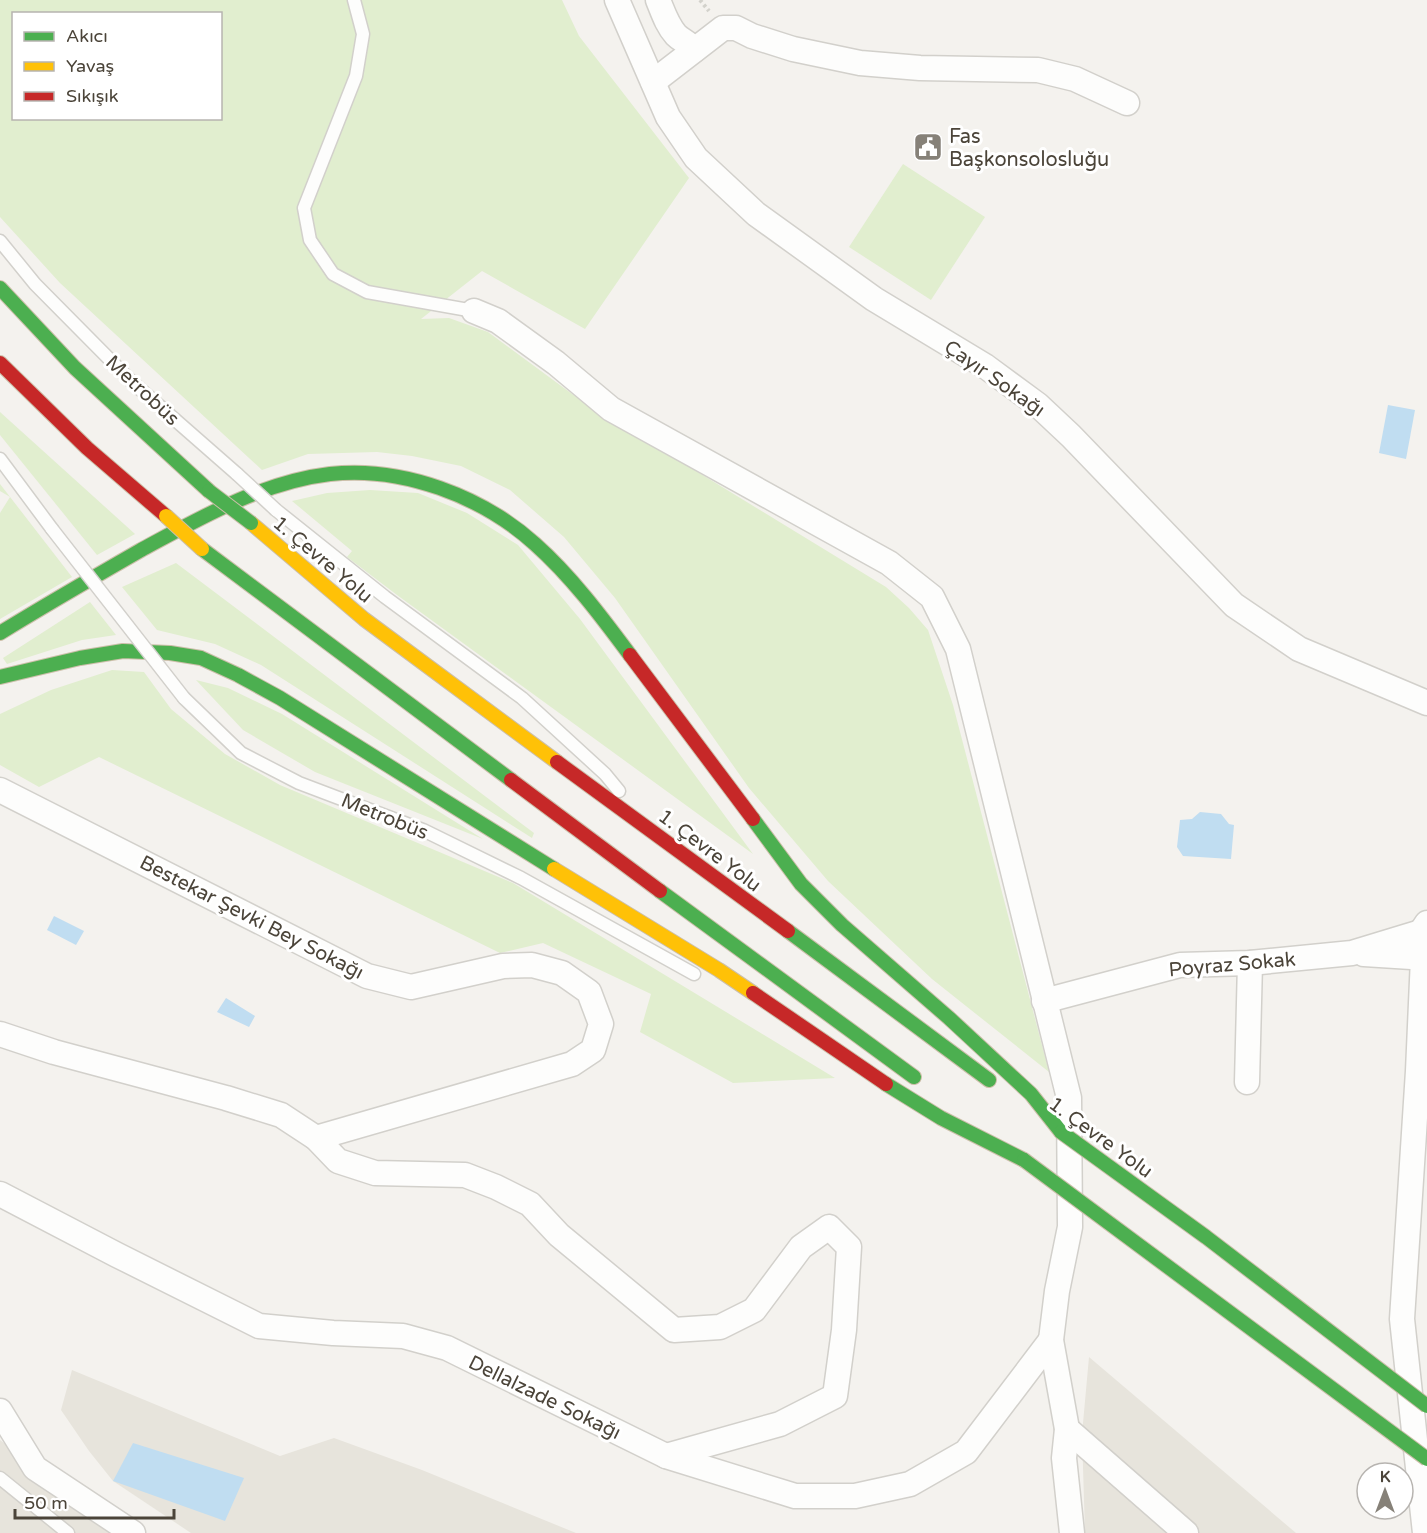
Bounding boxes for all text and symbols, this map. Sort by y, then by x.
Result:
legend [12,12,222,120]
text: Akıcı [66,25,108,47]
text: Yavaş [66,55,114,77]
text: Sıkışık [66,85,119,107]
place label: Fas Başkonsolosluğu [949,125,1109,172]
public building icon: Fas Başkonsolosluğu [912,131,944,163]
street label: Çayır Sokağı [939,335,1049,422]
street label: Metrobüs [101,351,184,431]
street label: 1. Çevre Yolu [268,511,377,608]
street label: Metrobüs [338,789,432,845]
street label: 1. Çevre Yolu [653,804,766,897]
street label: Bestekar Şevki Bey Sokağı [135,851,368,985]
street label: Poyraz Sokak [1168,947,1297,982]
street label: 1. Çevre Yolu [1044,1092,1157,1184]
street label: Dellalzade Sokağı [464,1351,625,1445]
north arrow [1355,1461,1415,1521]
text: K [1380,1467,1391,1487]
scale bar [15,1482,174,1520]
text: 50 m [24,1492,68,1514]

